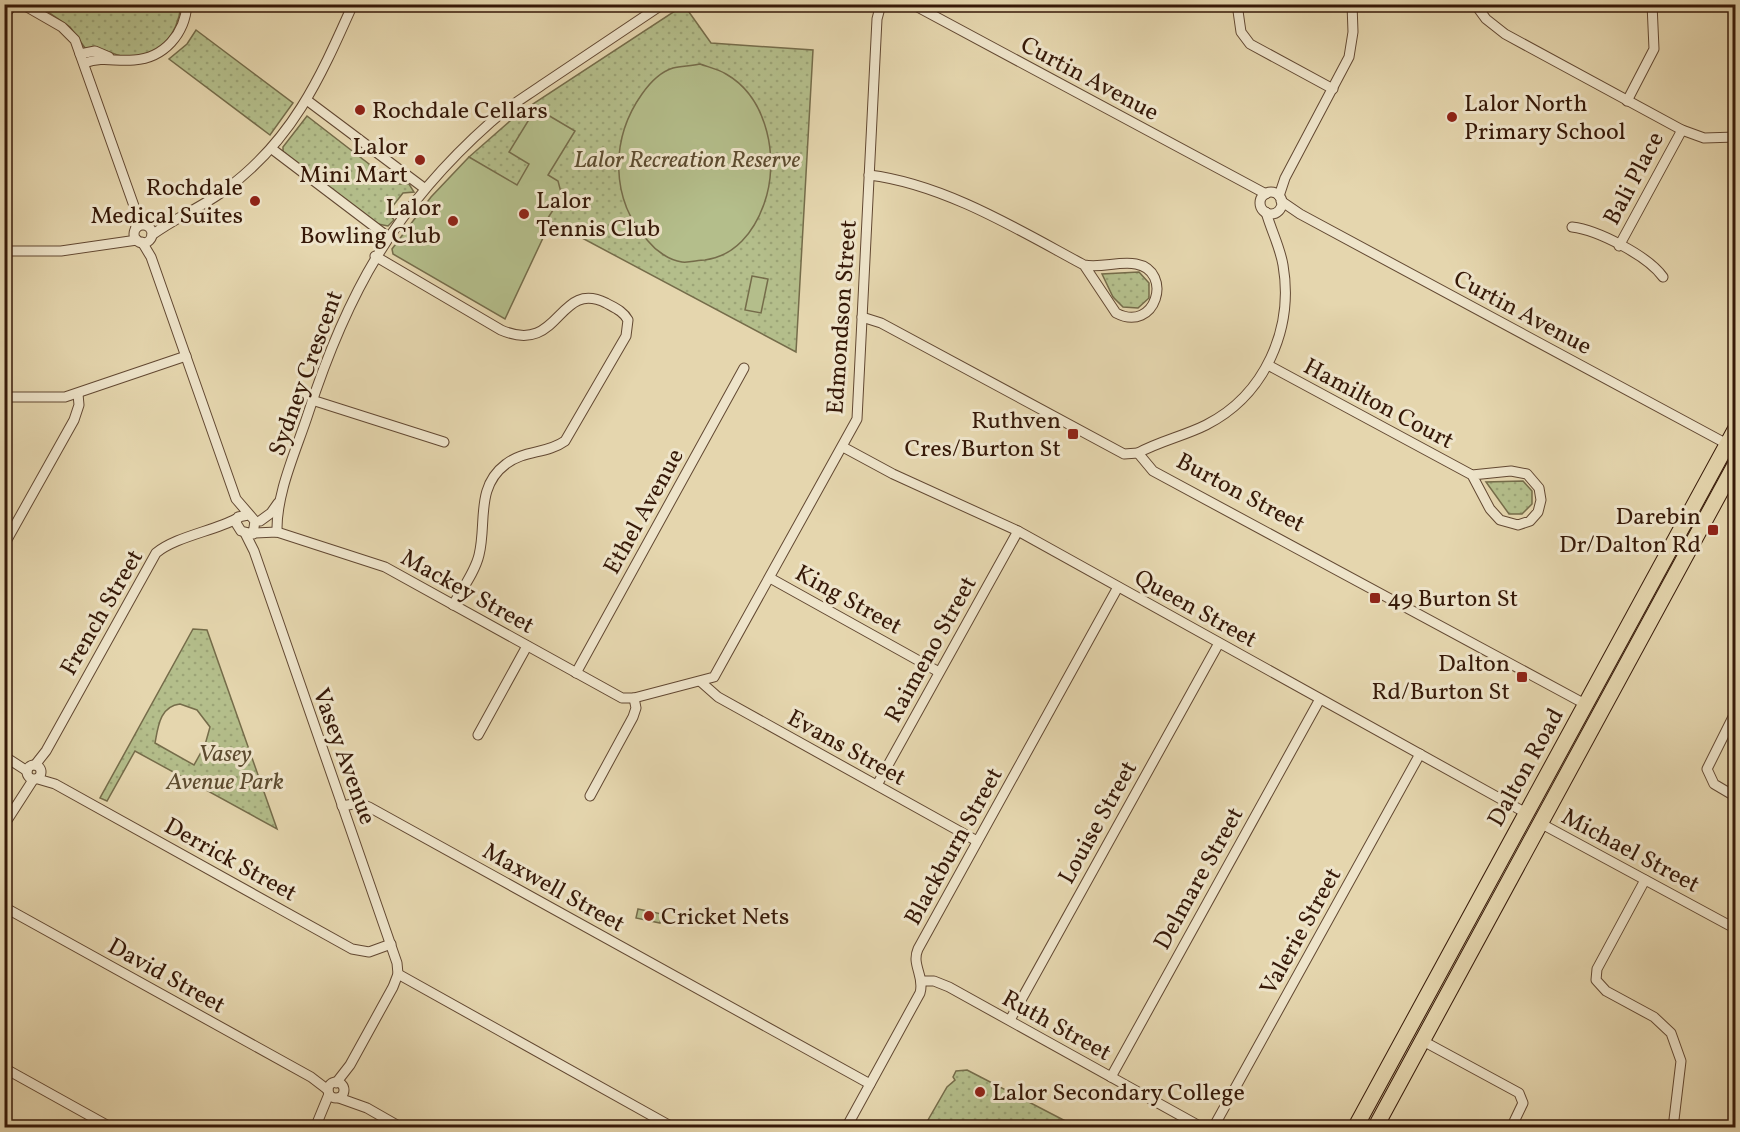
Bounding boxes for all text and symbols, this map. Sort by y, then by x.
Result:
street label: Curtin Avenue [1014,29,1164,131]
place label: Lalor North Primary School [1464,88,1626,150]
place label: Rochdale Cellars [372,95,548,129]
marker: Rochdale Cellars [353,103,367,117]
marker: Lalor North Primary School [1445,110,1459,124]
street label: Bali Place [1596,126,1674,232]
place label: Lalor Mini Mart [299,131,408,193]
park label: Lalor Recreation Reserve [574,144,800,178]
marker: Lalor Mini Mart [413,153,427,167]
place label: Rochdale Medical Suites [91,172,243,234]
place label: Lalor Tennis Club [536,185,660,247]
place label: Lalor Bowling Club [300,192,441,254]
marker: Rochdale Medical Suites [248,194,262,208]
marker: Lalor Tennis Club [517,207,531,221]
marker: Lalor Bowling Club [446,214,460,228]
street label: Edmondson Street [819,219,867,416]
street label: Curtin Avenue [1447,263,1597,365]
street label: Sydney Crescent [261,286,353,461]
street label: Hamilton Court [1297,351,1459,459]
place label: Ruthven Cres/Burton St [905,405,1061,467]
marker: Ruthven Cres/Burton St [1066,427,1080,441]
street label: Ethel Avenue [596,443,693,581]
street label: Burton Street [1170,446,1311,542]
place label: Darebin Dr/Dalton Rd [1559,501,1701,563]
marker: Darebin Dr/Dalton Rd [1706,523,1720,537]
street label: Mackey Street [394,542,540,644]
street label: French Street [53,544,153,682]
street label: King Street [788,557,908,644]
street label: Queen Street [1127,562,1263,658]
street label: Raimeno Street [877,570,986,729]
place label: 49 Burton St [1387,583,1518,617]
marker: 49 Burton St [1368,591,1382,605]
place label: Dalton Rd/Burton St [1371,648,1510,710]
marker: Dalton Rd/Burton St [1515,670,1529,684]
street label: Vasey Avenue [303,684,384,830]
street label: Evans Street [780,702,912,795]
street label: Dalton Road [1480,702,1573,833]
park label: Vasey Avenue Park [165,738,284,800]
street label: Louise Street [1051,755,1147,891]
street label: Blackburn Street [897,762,1012,932]
street label: Delmare Street [1146,801,1253,956]
street label: Michael Street [1555,801,1705,903]
street label: Derrick Street [157,810,303,911]
street label: Maxwell Street [476,836,631,942]
street label: Valerie Street [1253,862,1351,1002]
place label: Cricket Nets [661,901,789,935]
marker: Cricket Nets [642,909,656,923]
street label: David Street [101,930,231,1023]
street label: Ruth Street [995,983,1117,1071]
place label: Lalor Secondary College [992,1077,1245,1111]
marker: Lalor Secondary College [973,1085,987,1099]

